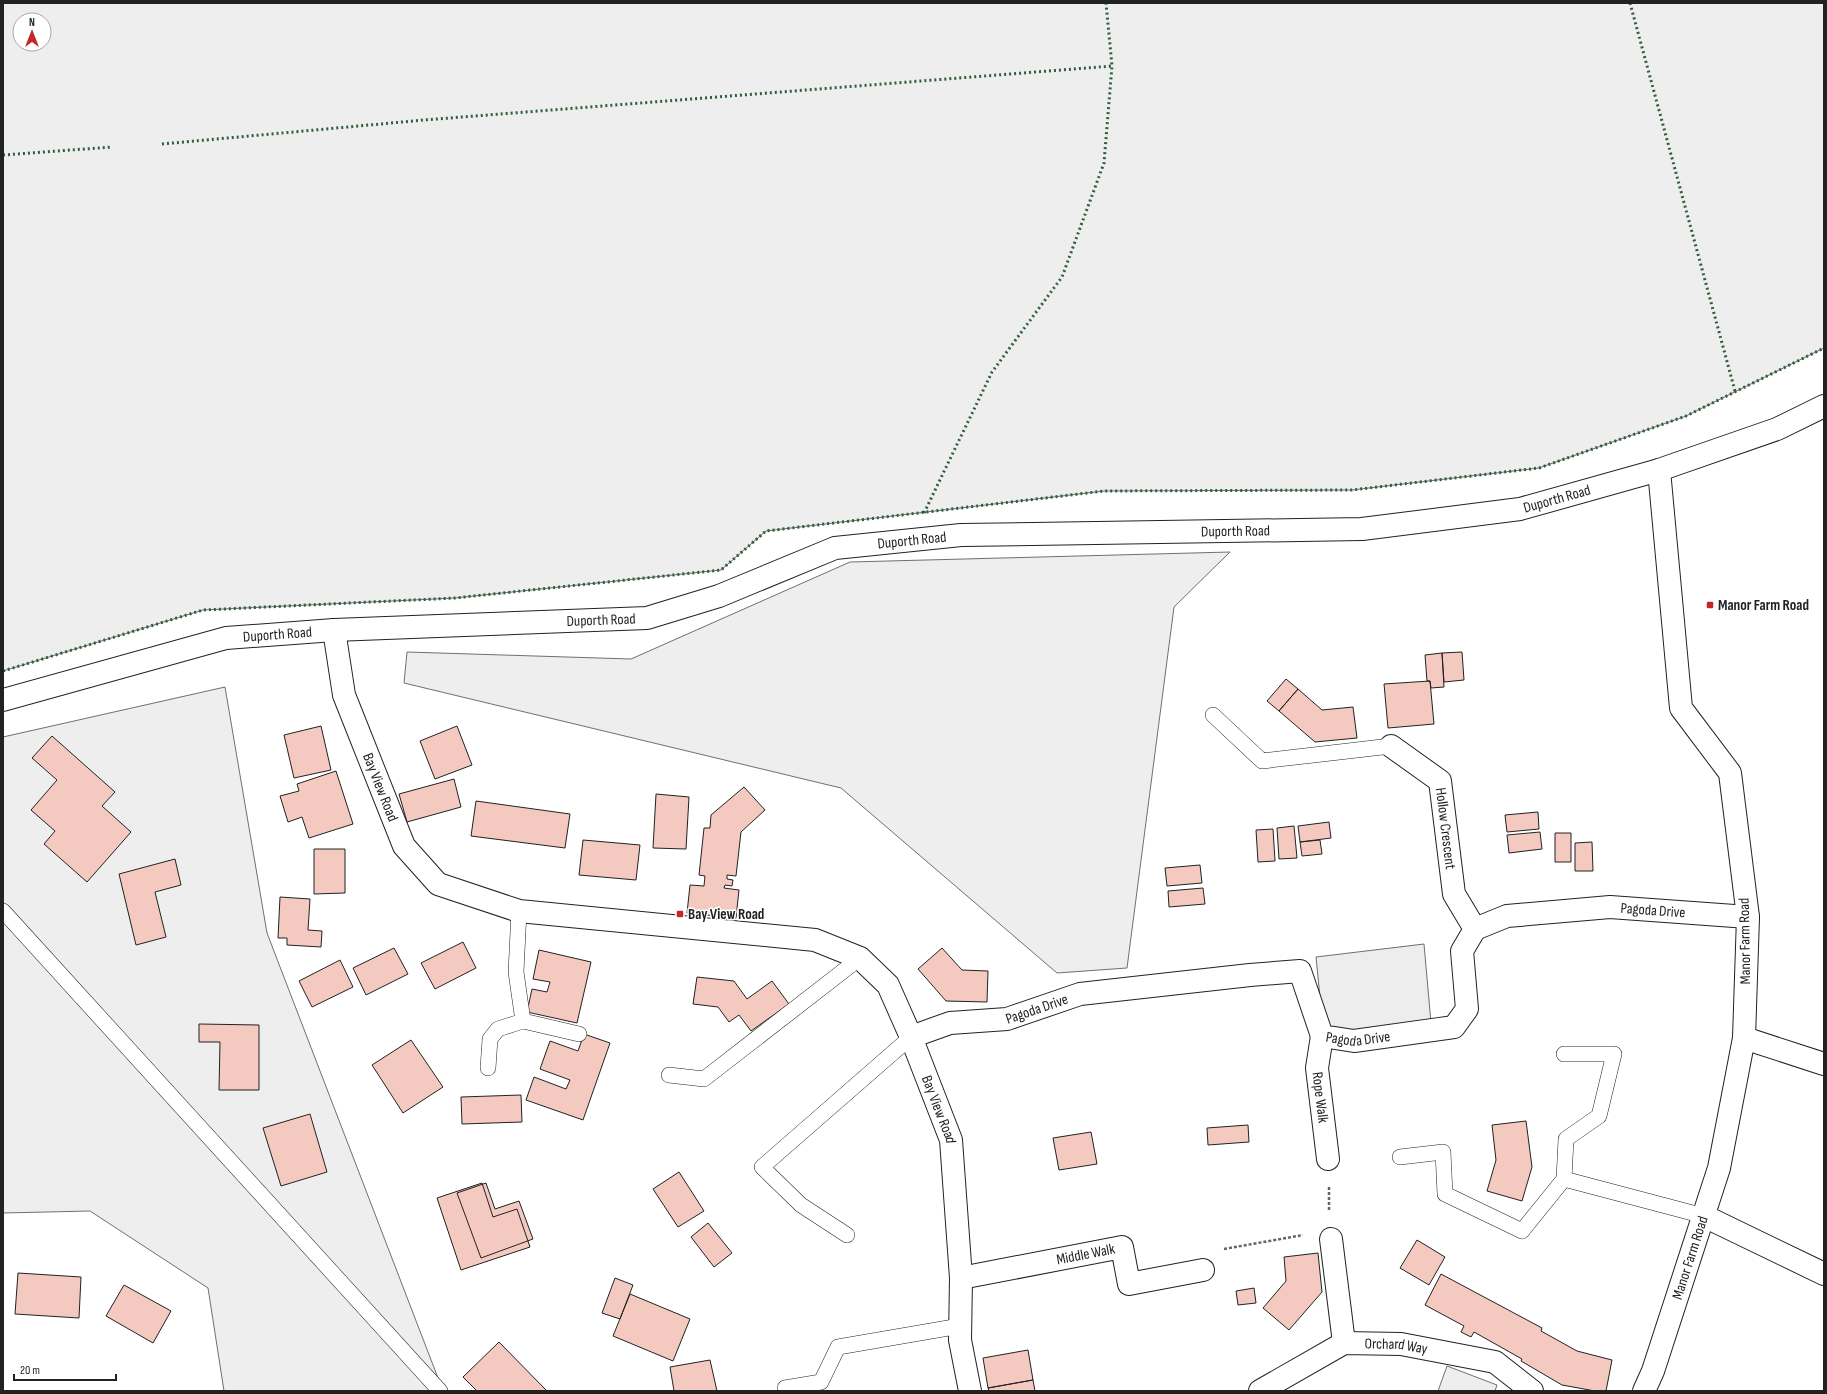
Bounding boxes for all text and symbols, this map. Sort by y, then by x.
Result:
north arrow [12,12,52,52]
text: N [29,16,35,29]
street label: Duporth Road [1521,480,1593,517]
street label: Duporth Road [1201,521,1270,541]
street label: Duporth Road [876,527,947,553]
place label: Manor Farm Road [1718,596,1809,615]
marker: Manor Farm Road [1705,600,1715,610]
street label: Duporth Road [566,609,636,631]
street label: Duporth Road [242,622,313,646]
street label: Bay View Road [359,750,403,824]
street label: Hollow Crescent [1431,786,1460,871]
street label: Pagoda Drive [1620,898,1686,922]
street label: Manor Farm Road [1735,898,1755,984]
place label: Bay View Road [688,905,764,924]
marker: Bay View Road [675,909,685,919]
street label: Pagoda Drive [1003,989,1070,1028]
street label: Pagoda Drive [1325,1027,1391,1051]
street label: Rope Walk [1308,1071,1333,1124]
street label: Bay View Road [917,1072,961,1144]
street label: Manor Farm Road [1667,1214,1712,1302]
street label: Middle Walk [1055,1239,1117,1269]
street label: Orchard Way [1364,1334,1429,1358]
scale bar [14,1356,116,1382]
text: 20 m [20,1363,40,1378]

